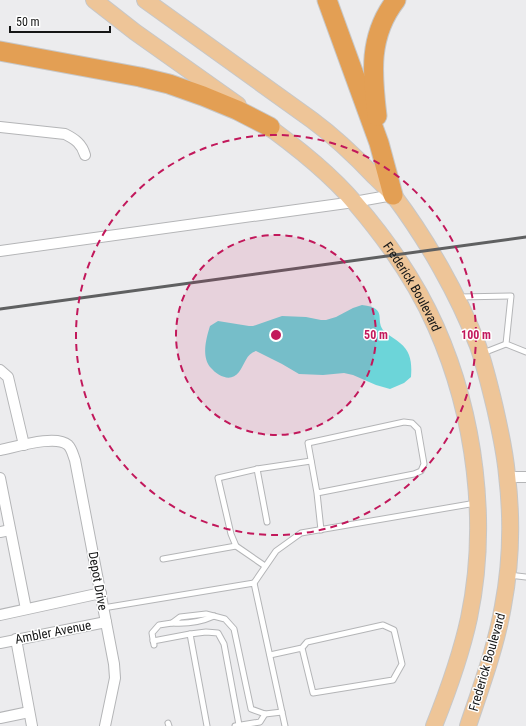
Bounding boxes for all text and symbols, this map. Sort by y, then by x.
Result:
scale bar [10,8,110,34]
text: 50 m [16,15,40,29]
street label: Frederick Boulevard [381,239,444,334]
centre of rings [269,328,283,342]
text: 50 m [364,328,388,342]
text: 100 m [461,328,491,342]
street label: Depot Drive [85,551,111,611]
street label: Frederick Boulevard [466,611,508,713]
street label: Ambler Avenue [14,617,92,647]

